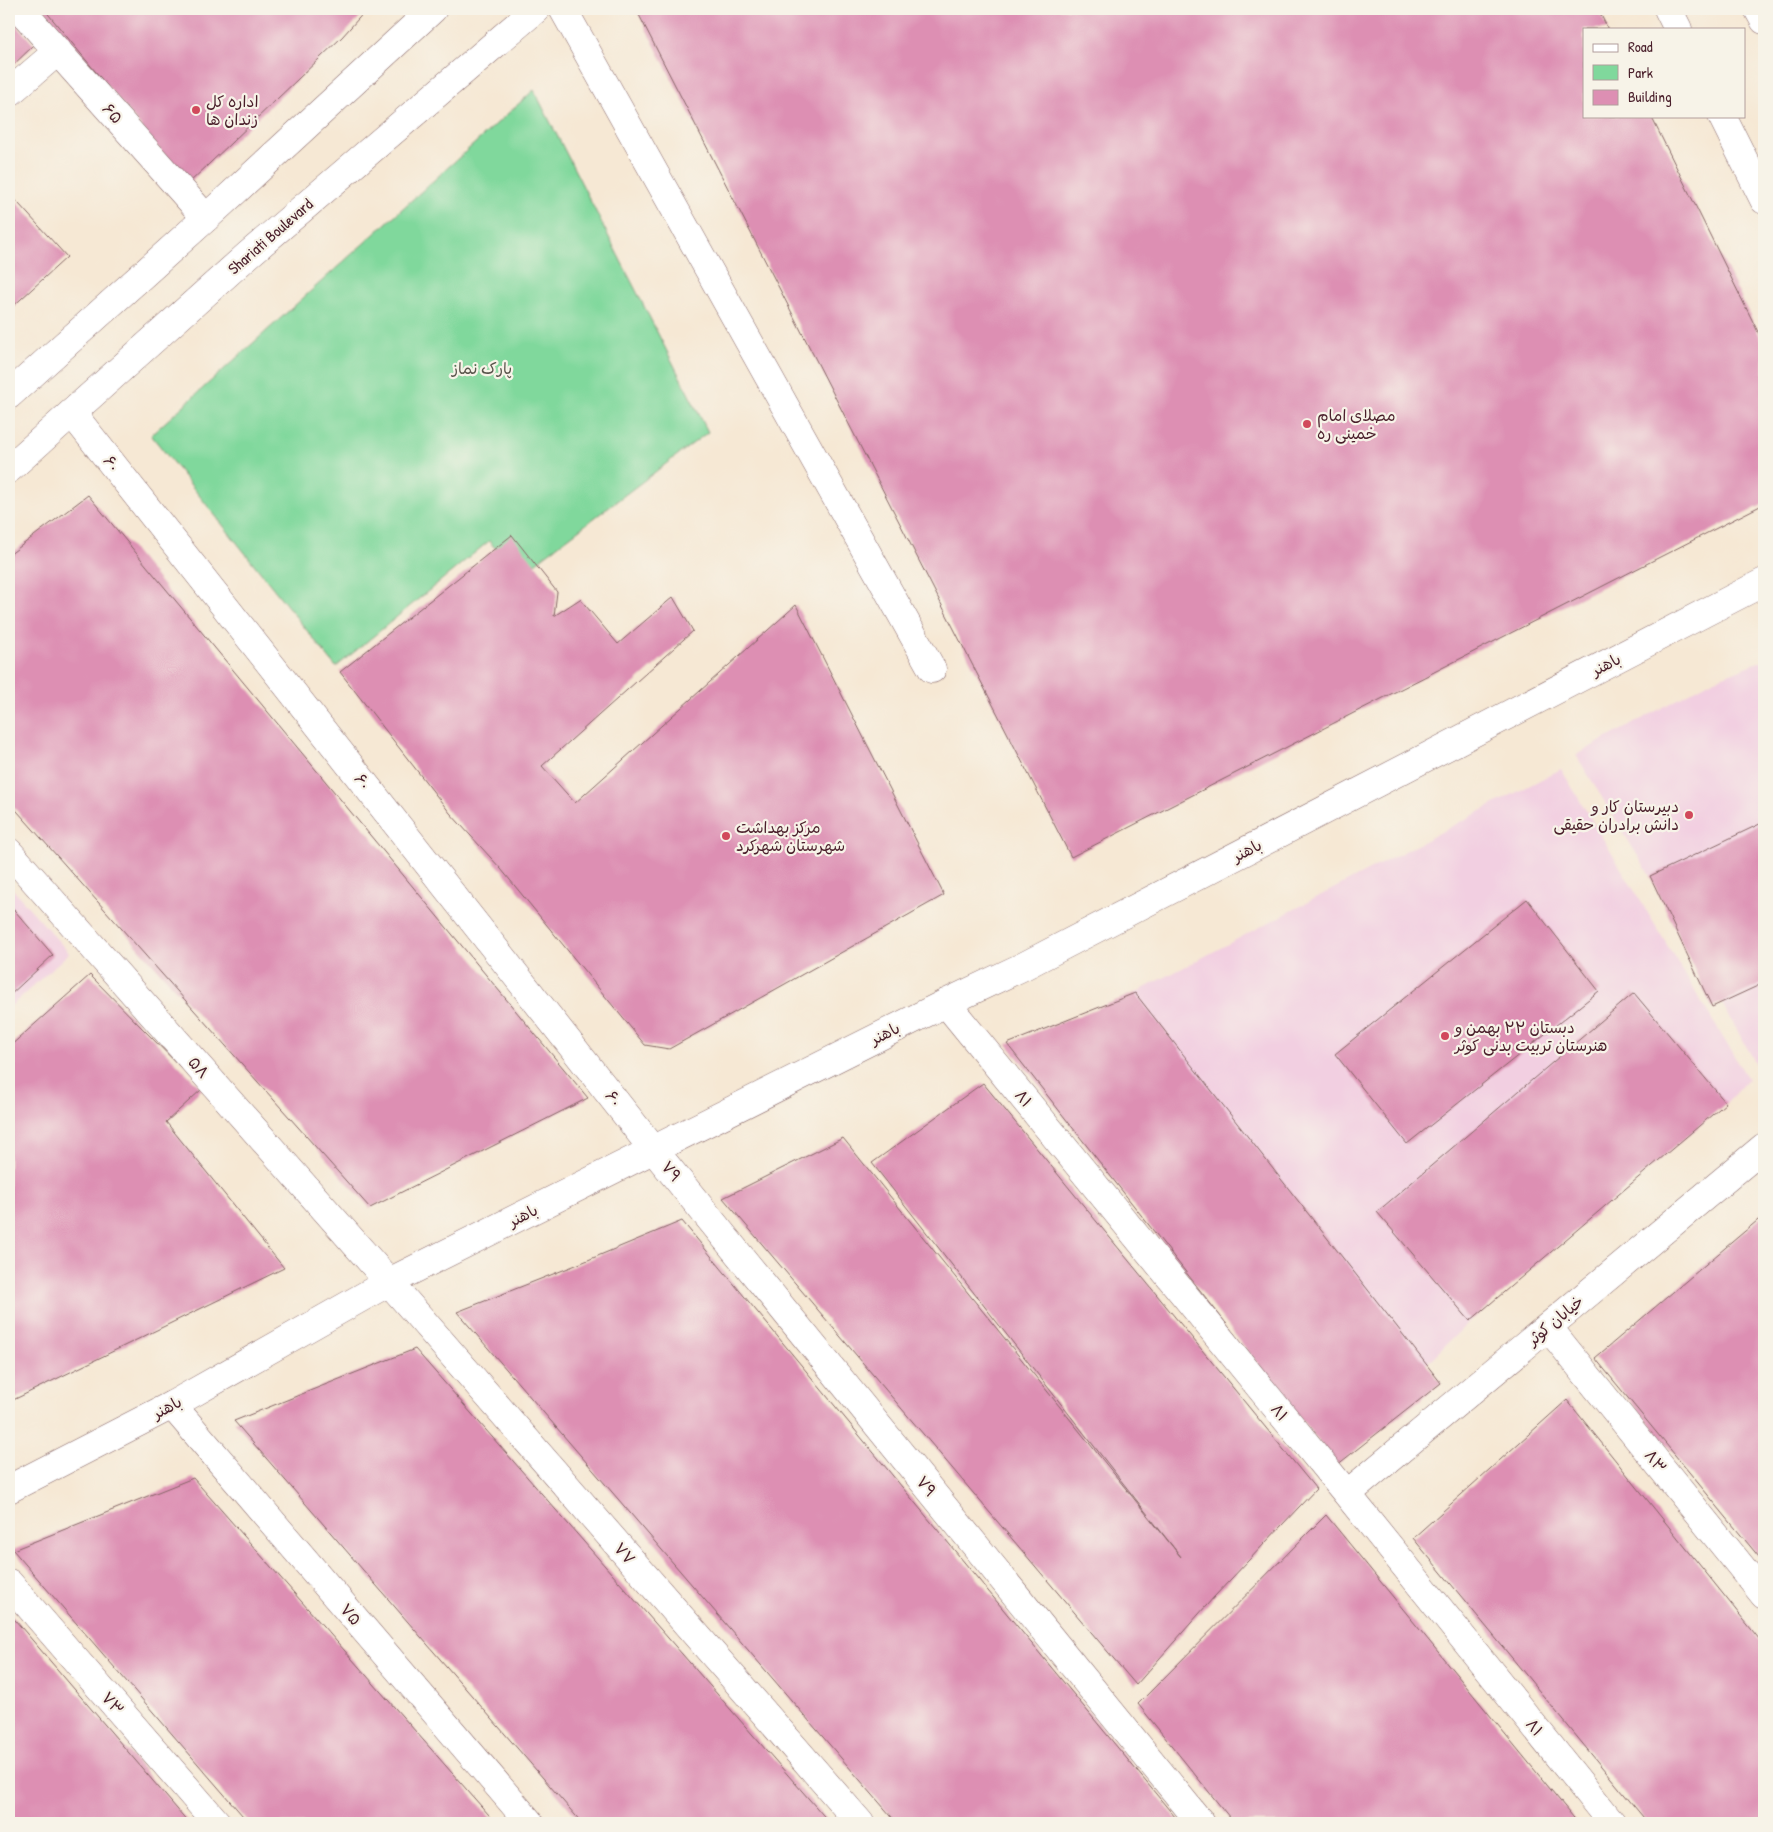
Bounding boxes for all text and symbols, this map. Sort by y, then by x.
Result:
legend [1583,28,1746,118]
text: Road [1628,36,1653,57]
text: Park [1628,62,1653,83]
text: Building [1628,86,1672,107]
place label: اداره کل زندان ها [206,90,259,130]
street label: ۶۵ [98,98,128,128]
marker: اداره کل زندان ها [190,104,202,116]
street label: Shariati Boulevard [223,193,317,279]
park label: پارک نماز [450,357,512,379]
place label: مصلای امام خمینی ره [1317,404,1396,444]
marker: مصلای امام خمینی ره [1301,418,1313,430]
street label: ۶۰ [99,450,125,476]
street label: باهنر [1586,647,1624,682]
street label: ۶۰ [350,768,376,794]
place label: دبیرستان کار و دانش برادران حقیقی [1553,795,1679,835]
marker: دبیرستان کار و دانش برادران حقیقی [1683,809,1695,821]
place label: مرکز بهداشت شهرستان شهرکرد [736,816,845,856]
marker: مرکز بهداشت شهرستان شهرکرد [720,830,732,842]
street label: باهنر [1227,833,1265,868]
place label: دبستان ۲۲ بهمن و هنرستان تربیت بدنی کوثر [1453,1016,1607,1056]
street label: باهنر [865,1017,903,1050]
marker: دبستان ۲۲ بهمن و هنرستان تربیت بدنی کوثر [1439,1030,1451,1042]
street label: ۵۸ [183,1051,215,1083]
street label: ۸۱ [1010,1084,1038,1112]
street label: ۶۰ [601,1085,627,1111]
street label: ۷۹ [657,1156,687,1186]
street label: باهنر [503,1198,541,1233]
street label: خیابان کوثر [1520,1290,1588,1351]
street label: باهنر [147,1390,185,1425]
street label: ۸۱ [1266,1398,1294,1426]
street label: ۸۳ [1640,1445,1672,1477]
street label: ۷۹ [912,1471,942,1501]
street label: ۷۷ [609,1537,641,1569]
street label: ۷۵ [335,1598,367,1630]
street label: ۷۳ [97,1687,129,1719]
street label: ۸۱ [1521,1713,1549,1741]

